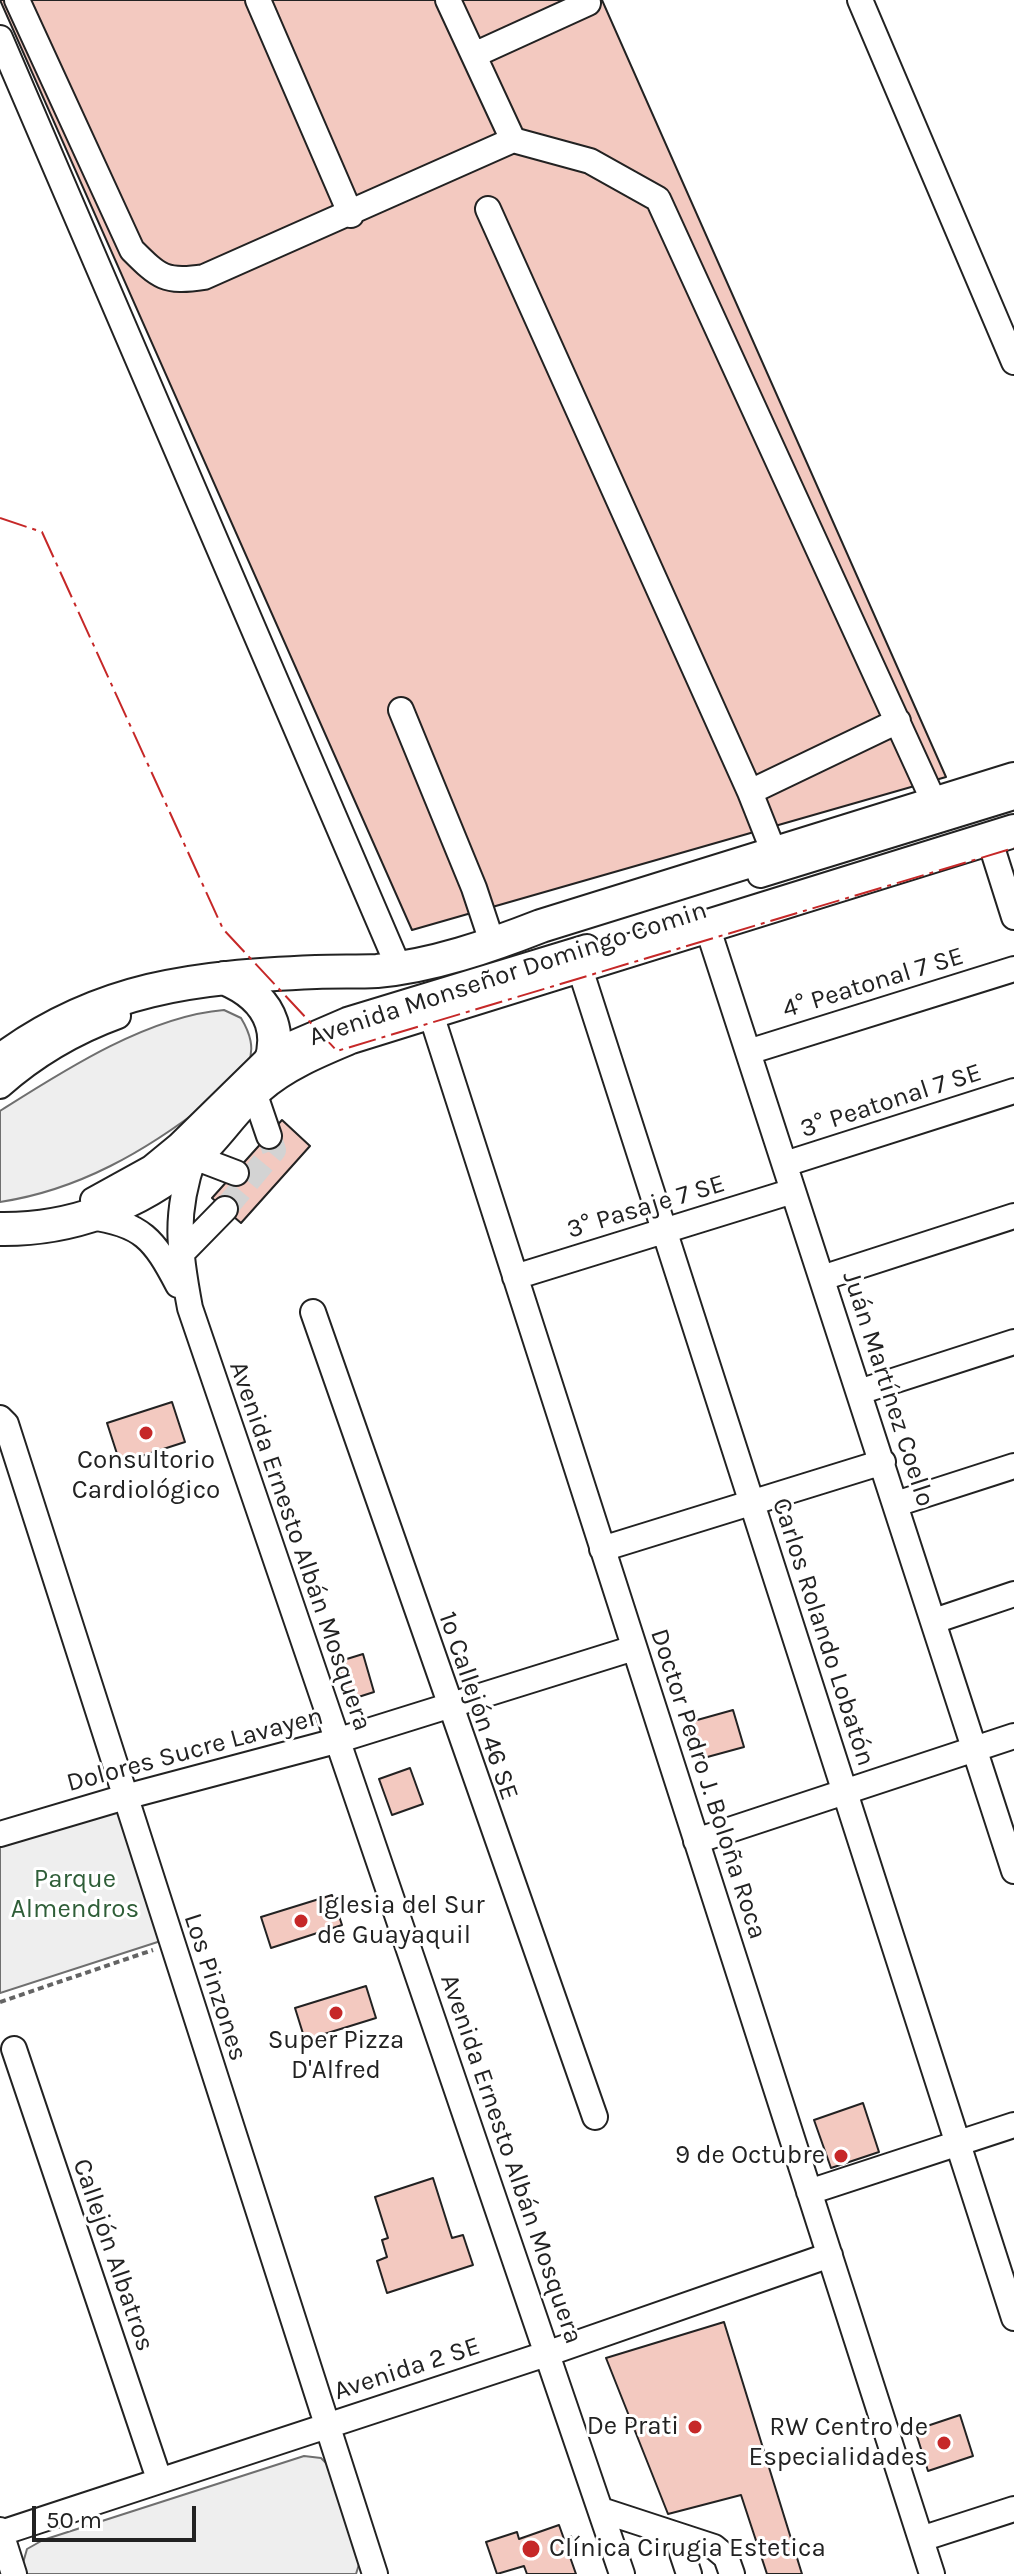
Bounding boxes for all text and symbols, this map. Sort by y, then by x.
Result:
street label: Avenida Monseñor Domingo Comin [305,895,711,1053]
street label: 4° Peatonal 7 SE [779,941,967,1025]
street label: 3° Peatonal 7 SE [796,1057,986,1145]
street label: 3° Pasaje 7 SE [563,1168,729,1246]
street label: Juán Martínez Coello [835,1267,941,1511]
street label: Avenida Ernesto Albán Mosquera [222,1357,378,1735]
marker: Consultorio Cardiológico [137,1424,155,1442]
place label: Consultorio Cardiológico [72,1445,220,1506]
street label: Carlos Rolando Lobatón [765,1494,881,1770]
street label: 1º Callejón 46 SE [431,1608,525,1804]
street label: Doctor Pedro J. Boloña Roca [643,1625,773,1943]
street label: Dolores Sucre Lavayen [63,1701,327,1799]
park label: Parque Almendros [11,1864,139,1926]
place label: Iglesia del Sur de Guayaquil [317,1890,485,1952]
street label: Los Pinzones [176,1909,254,2065]
marker: Iglesia del Sur de Guayaquil [292,1912,310,1930]
street label: Avenida Ernesto Albán Mosquera [433,1970,589,2348]
marker: Super Pizza D'Alfred [327,2004,345,2022]
place label: Super Pizza D'Alfred [268,2025,404,2086]
place label: 9 de Octubre [675,2140,825,2172]
marker: 9 de Octubre [832,2147,850,2165]
street label: Callejón Albatros [65,2155,161,2355]
street label: Avenida 2 SE [330,2331,484,2407]
place label: De Prati [587,2411,679,2443]
place label: RW Centro de Especialidades [749,2412,928,2474]
marker: De Prati [686,2418,704,2436]
marker: RW Centro de Especialidades [935,2434,953,2452]
scale bar [36,2490,200,2540]
text: 50 m [46,2506,102,2534]
place label: Clínica Cirugia Estetica [549,2533,826,2565]
marker: Clínica Cirugia Estetica [520,2538,542,2560]

